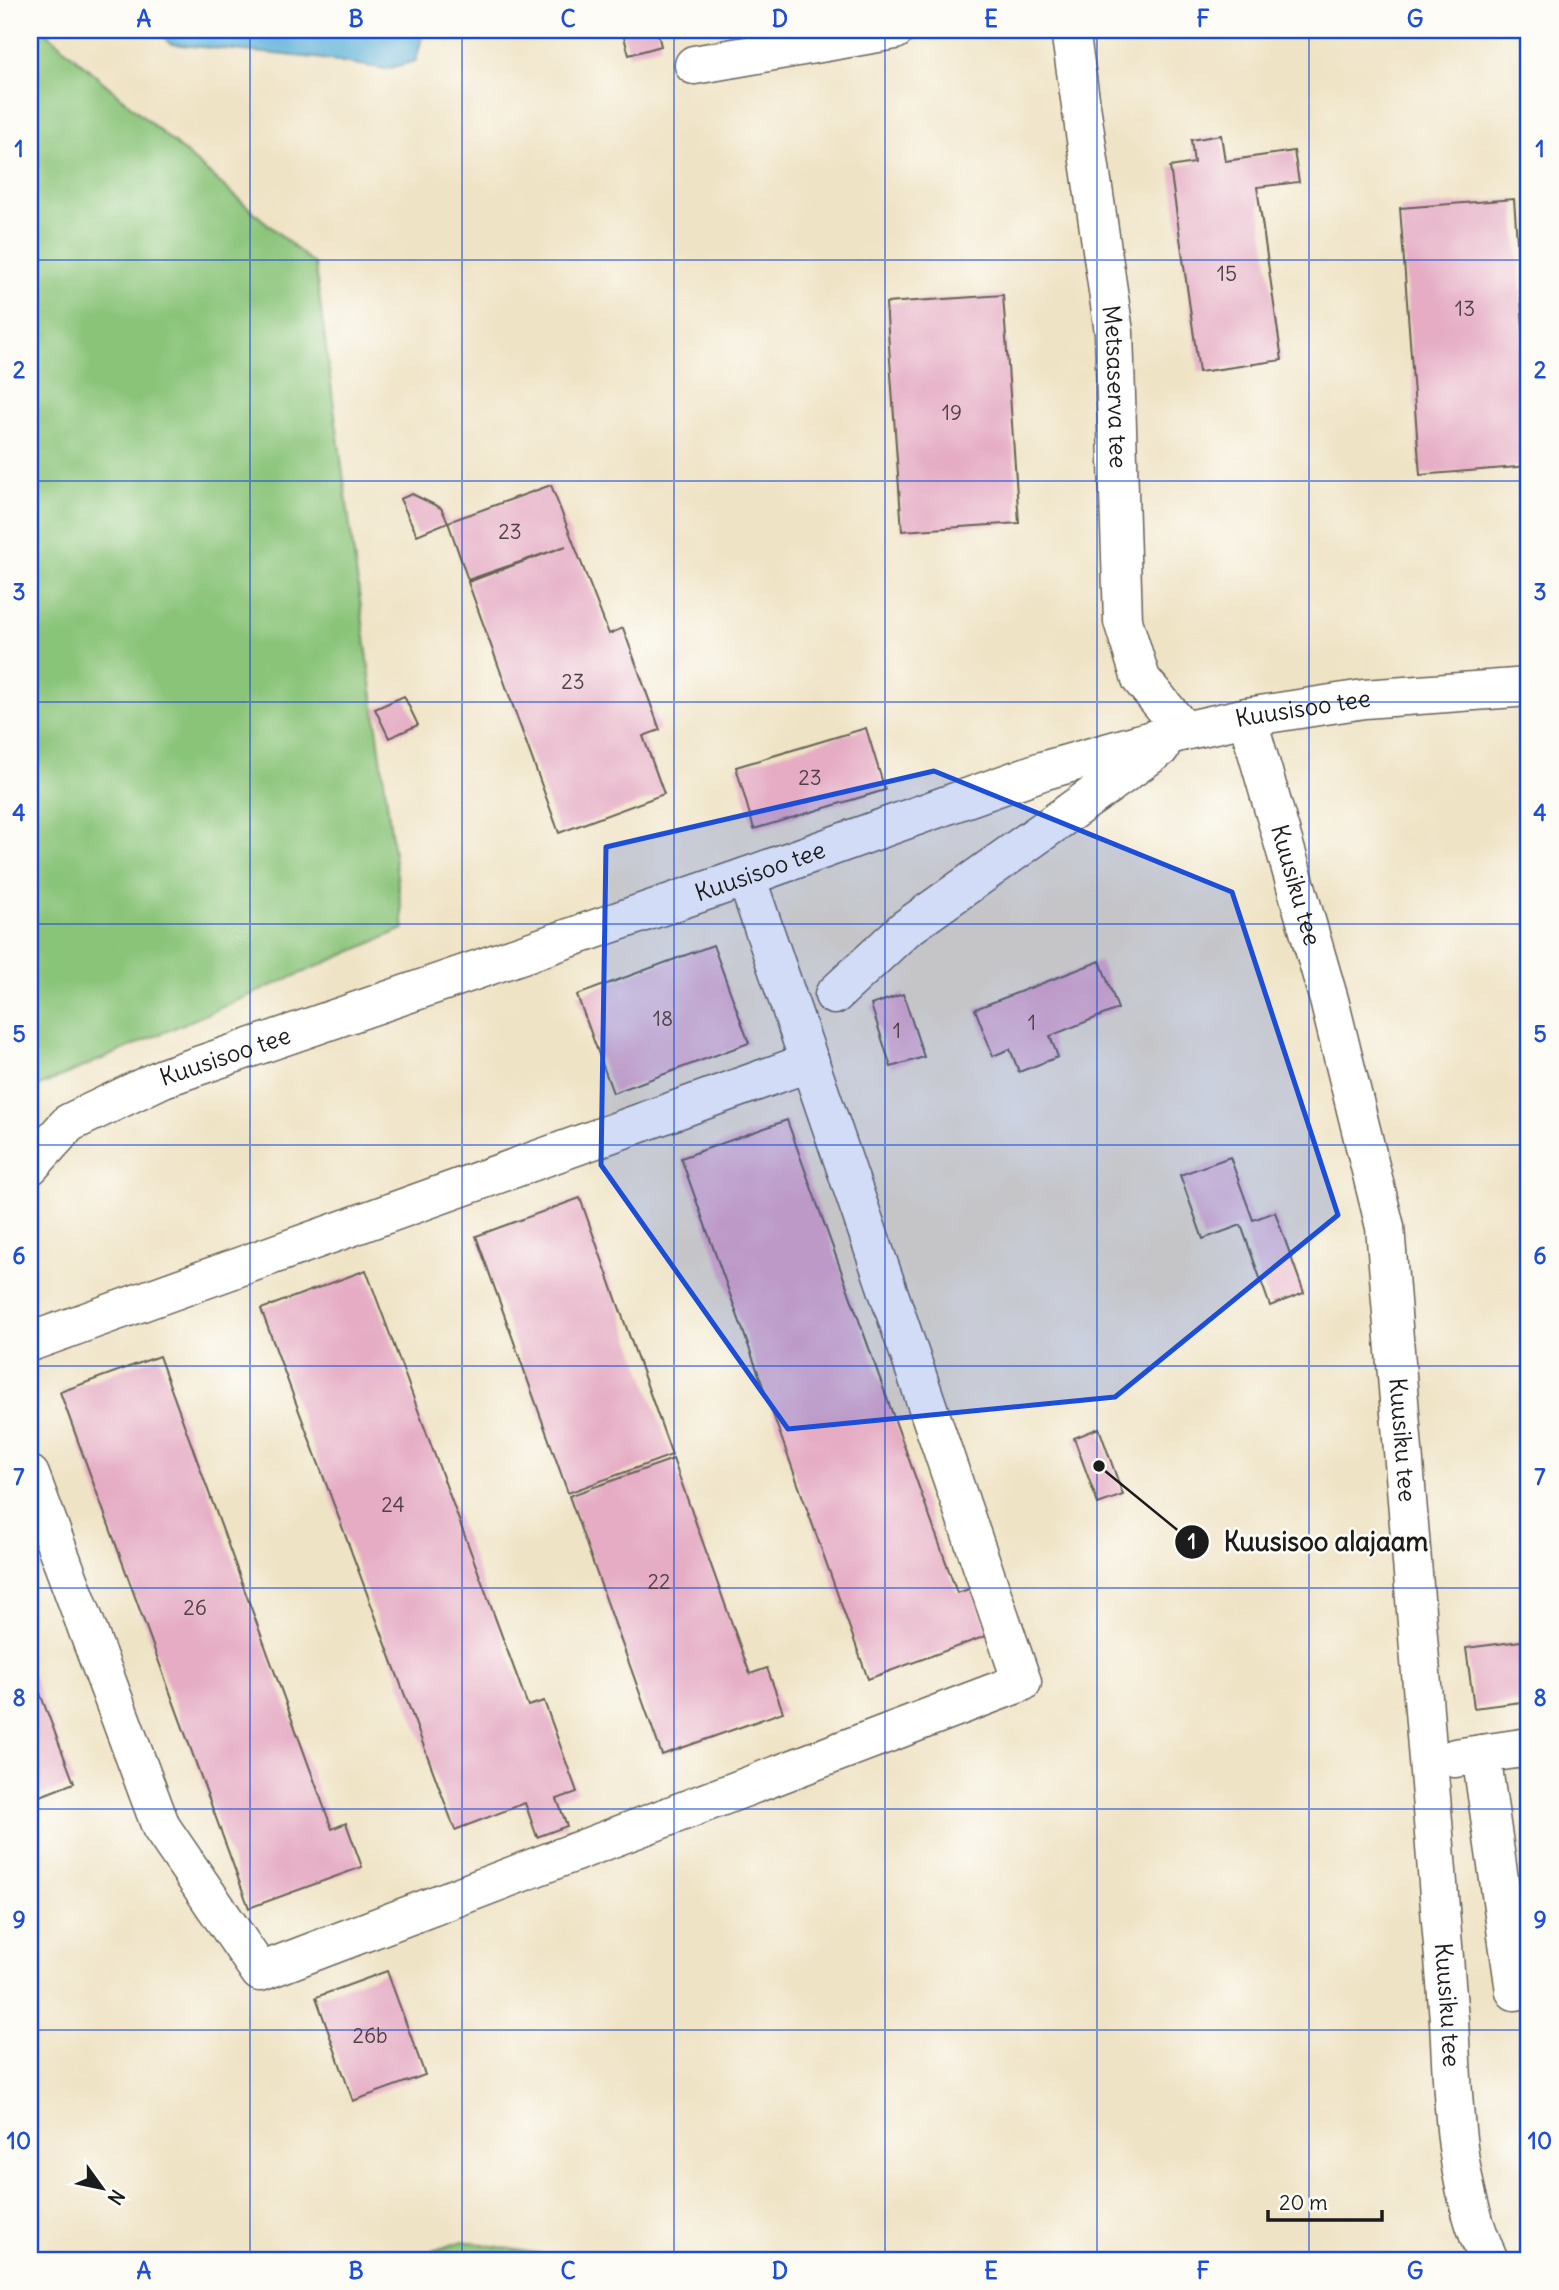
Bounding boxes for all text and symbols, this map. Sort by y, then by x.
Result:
text: A [137,4,152,33]
text: B [348,4,364,33]
text: C [560,4,576,33]
text: D [772,4,788,33]
text: E [984,4,998,33]
text: F [1196,4,1210,33]
text: G [1407,4,1423,33]
text: 1 [14,134,24,163]
text: 1 [1535,134,1545,163]
house number: 15 [1217,260,1237,287]
house number: 13 [1455,295,1475,322]
street label: Metsaserva tee [1096,303,1134,469]
text: 2 [13,355,26,384]
text: 2 [1534,355,1547,384]
house number: 19 [942,399,962,426]
house number: 23 [498,518,522,545]
text: 3 [12,577,26,606]
text: 3 [1533,577,1547,606]
house number: 23 [561,668,585,695]
street label: Kuusisoo tee [1232,682,1372,733]
house number: 23 [798,764,822,791]
text: 4 [12,798,26,827]
text: 4 [1533,798,1547,827]
street label: Kuusiku tee [1265,821,1328,949]
street label: Kuusisoo tee [691,834,829,908]
house number: 18 [653,1005,673,1032]
house number: 1 [1028,1009,1036,1036]
house number: 1 [893,1017,901,1044]
text: 5 [12,1019,26,1048]
street label: Kuusisoo tee [156,1019,294,1092]
text: 5 [1533,1019,1547,1048]
text: 6 [12,1241,26,1270]
text: 6 [1533,1241,1547,1270]
street label: Kuusiku tee [1383,1377,1423,1503]
text: 7 [13,1462,25,1491]
text: 7 [1534,1462,1546,1491]
house number: 24 [381,1491,405,1518]
callout: Kuusisoo alajaam [1175,1519,1442,1566]
text: Kuusisoo alajaam [1224,1525,1429,1558]
text: 1 [1188,1528,1196,1555]
house number: 22 [647,1568,671,1595]
house number: 26 [183,1594,207,1621]
text: 8 [12,1683,26,1712]
text: 8 [1533,1683,1547,1712]
text: 9 [12,1905,26,1934]
text: 9 [1533,1905,1547,1934]
street label: Kuusiku tee [1429,1942,1467,2068]
house number: 26b [352,2022,388,2049]
text: 10 [7,2126,31,2155]
text: 10 [1528,2126,1552,2155]
north arrow [66,2154,136,2224]
scale bar [1268,2178,1382,2222]
text: N [103,2185,130,2209]
text: 20 m [1279,2189,1328,2216]
text: A [137,2256,152,2285]
text: B [348,2256,364,2285]
text: C [560,2256,576,2285]
text: D [772,2256,788,2285]
text: E [984,2256,998,2285]
text: F [1196,2256,1210,2285]
text: G [1407,2256,1423,2285]

